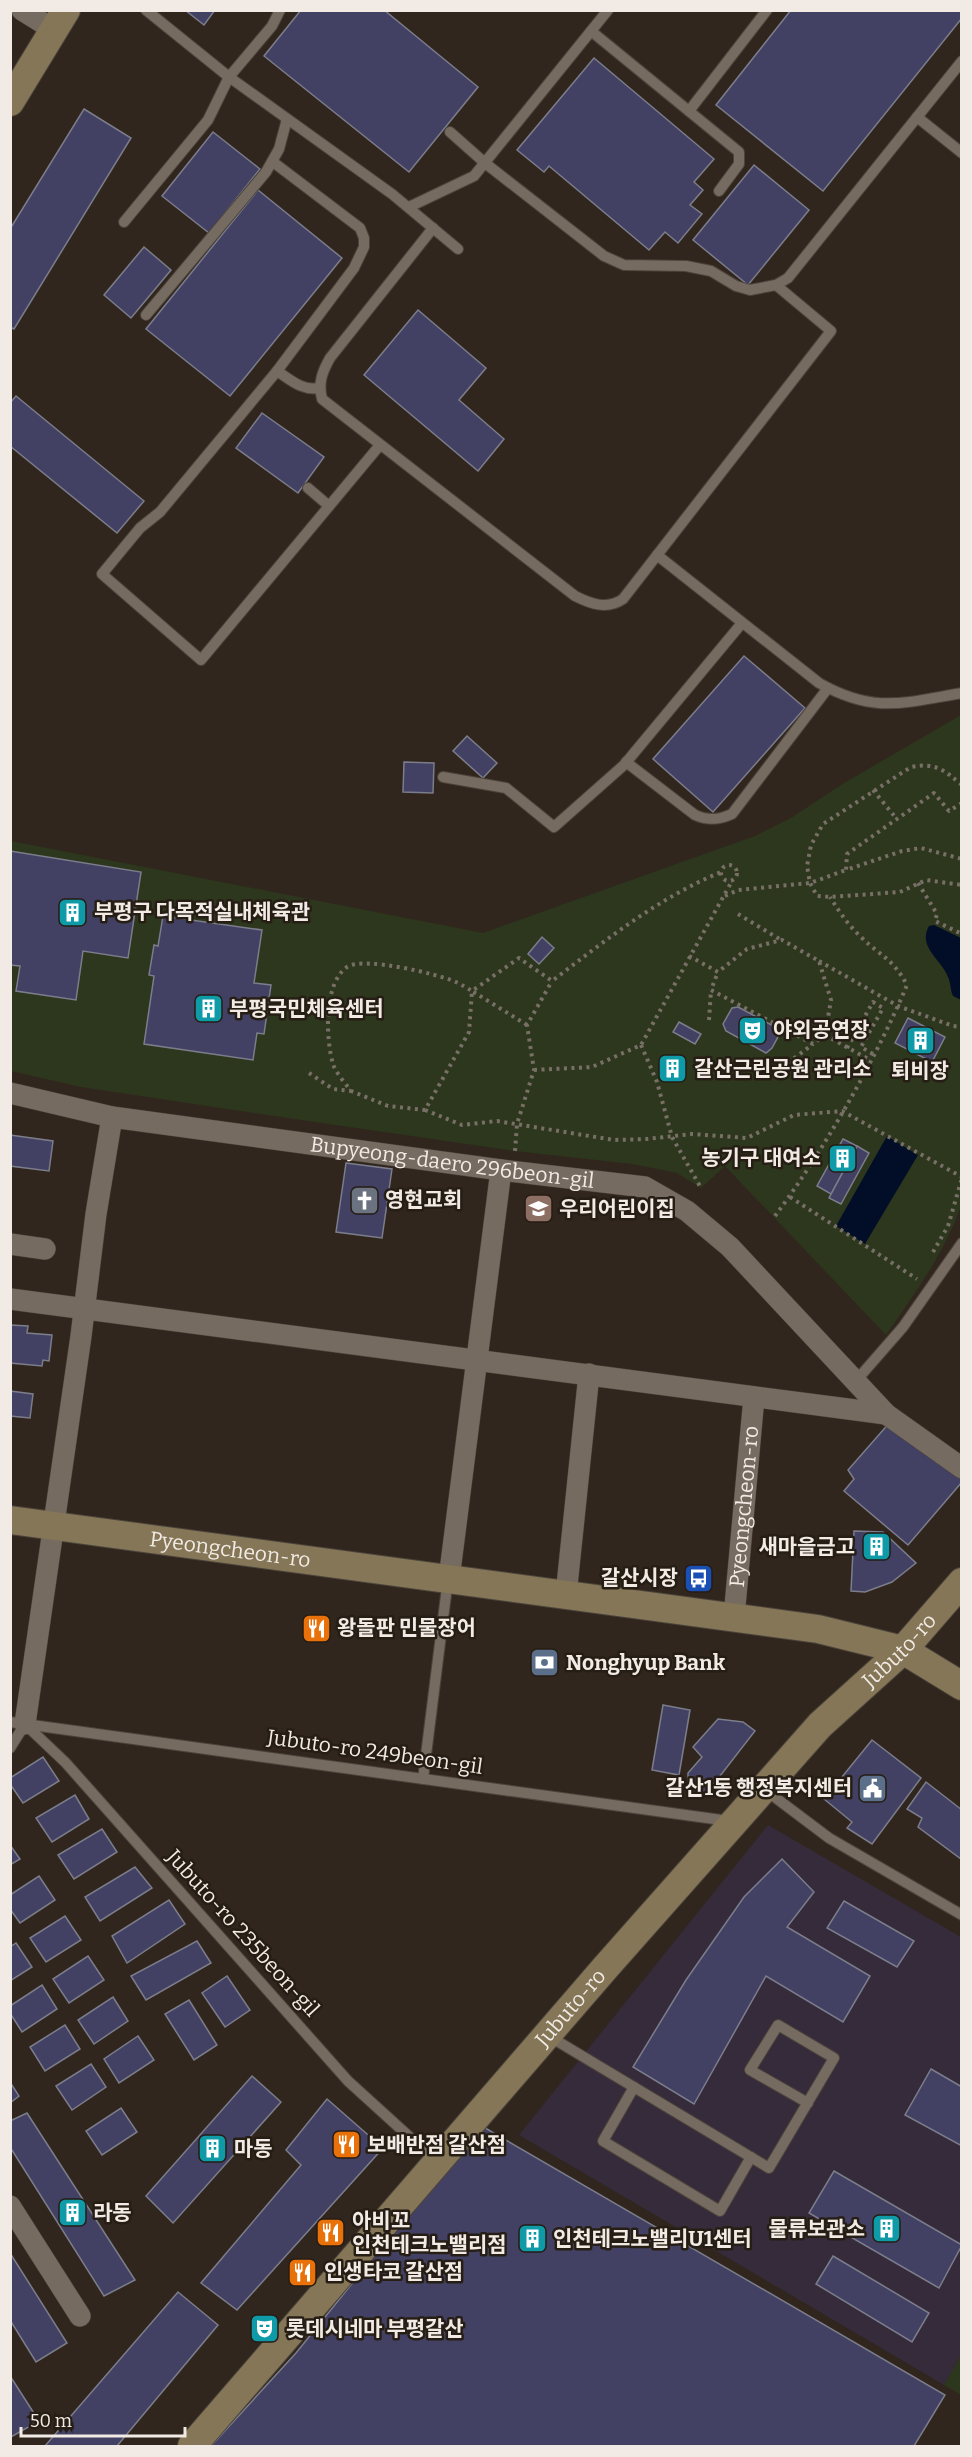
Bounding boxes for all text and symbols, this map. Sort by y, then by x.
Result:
building icon: 부평구 다목적실내체육관 [57,896,89,928]
place label: 부평구 다목적실내체육관 [94,899,310,925]
building icon: 부평국민체육센터 [192,993,224,1025]
place label: 부평국민체육센터 [229,996,384,1022]
theatre icon: 야외공연장 [736,1014,768,1046]
place label: 야외공연장 [773,1017,870,1043]
building icon: 퇴비장 [904,1024,936,1056]
building icon: 갈산근린공원 관리소 [657,1053,689,1085]
place label: 갈산근린공원 관리소 [694,1056,872,1082]
place label: 퇴비장 [891,1058,949,1084]
street label: Bupyeong-daero 296beon-gil [309,1131,596,1194]
building icon: 농기구 대여소 [826,1142,858,1174]
place label: 농기구 대여소 [701,1145,821,1171]
church icon: 영현교회 [348,1184,380,1216]
place label: 영현교회 [385,1187,462,1213]
school or university icon: 우리어린이집 [522,1193,554,1225]
place label: 우리어린이집 [559,1196,675,1222]
street label: Pyeongcheon-ro [724,1425,764,1588]
street label: Pyeongcheon-ro [148,1526,312,1573]
building icon: 새마을금고 [860,1531,892,1563]
place label: 새마을금고 [758,1534,855,1560]
bus stop icon: 갈산시장 [683,1562,715,1594]
place label: 갈산시장 [601,1565,678,1591]
street label: Jubuto-ro [856,1608,942,1694]
restaurant icon: 왕돌판 민물장어 [300,1612,332,1644]
place label: 왕돌판 민물장어 [337,1615,476,1641]
bank icon: Nonghyup Bank [529,1647,561,1679]
place label: Nonghyup Bank [566,1650,726,1676]
street label: Jubuto-ro 249beon-gil [265,1724,484,1780]
public building icon: 갈산1동 행정복지센터 [857,1772,889,1804]
place label: 갈산1동 행정복지센터 [665,1775,852,1801]
street label: Jubuto-ro 235beon-gil [160,1843,325,2022]
street label: Jubuto-ro [529,1964,611,2053]
restaurant icon: 보배반점 갈산점 [330,2129,362,2161]
place label: 보배반점 갈산점 [367,2132,506,2158]
building icon: 마동 [197,2133,229,2165]
place label: 마동 [234,2136,273,2162]
building icon: 라동 [56,2197,88,2229]
place label: 라동 [93,2200,132,2226]
place label: 아비꼬 인천테크노밸리점 [352,2208,507,2258]
building icon: 물류보관소 [870,2213,902,2245]
place label: 물류보관소 [768,2216,865,2242]
restaurant icon: 아비꼬 인천테크노밸리점 [315,2217,347,2249]
building icon: 인천테크노밸리U1센터 [516,2223,548,2255]
place label: 인천테크노밸리U1센터 [553,2226,752,2252]
restaurant icon: 인생타코 갈산점 [287,2256,319,2288]
place label: 인생타코 갈산점 [324,2259,463,2285]
theatre icon: 롯데시네마 부평갈산 [249,2313,281,2345]
place label: 롯데시네마 부평갈산 [286,2316,464,2342]
scale bar [21,2400,184,2438]
text: 50 m [30,2410,72,2432]

